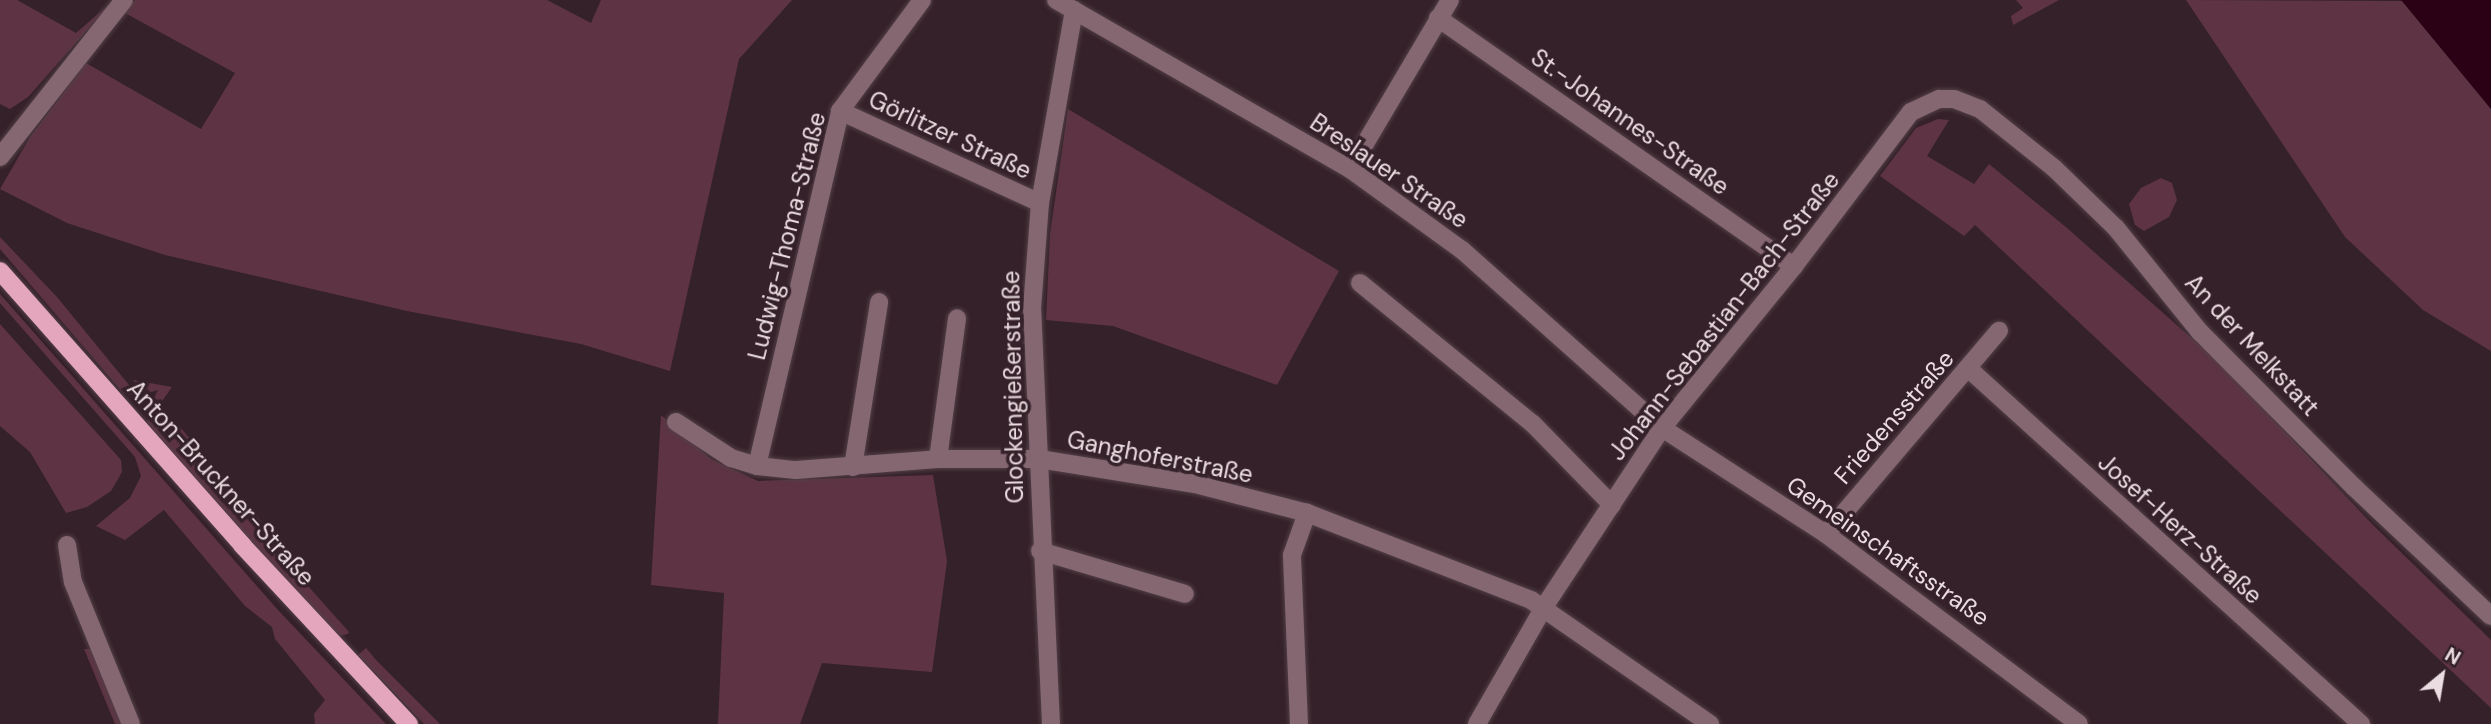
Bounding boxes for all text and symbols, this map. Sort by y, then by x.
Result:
street label: St.-Johannes-Straße [1526,43,1734,201]
street label: Görlitzer Straße [864,85,1036,185]
street label: Breslauer Straße [1305,108,1473,234]
street label: Ludwig-Thoma-Straße [742,109,832,363]
street label: Johann-Sebastian-Bach-Straße [1602,166,1846,466]
street label: An der Melkstatt [2179,268,2325,422]
street label: Glockengießerstraße [997,270,1029,504]
street label: Friedensstraße [1828,344,1960,490]
street label: Anton-Bruckner-Straße [121,374,321,592]
street label: Ganghoferstraße [1065,425,1255,489]
street label: Josef-Herz-Straße [2092,448,2268,610]
street label: Gemeinschaftsstraße [1781,470,1995,632]
north arrow [2407,640,2477,710]
text: N [2440,642,2465,671]

